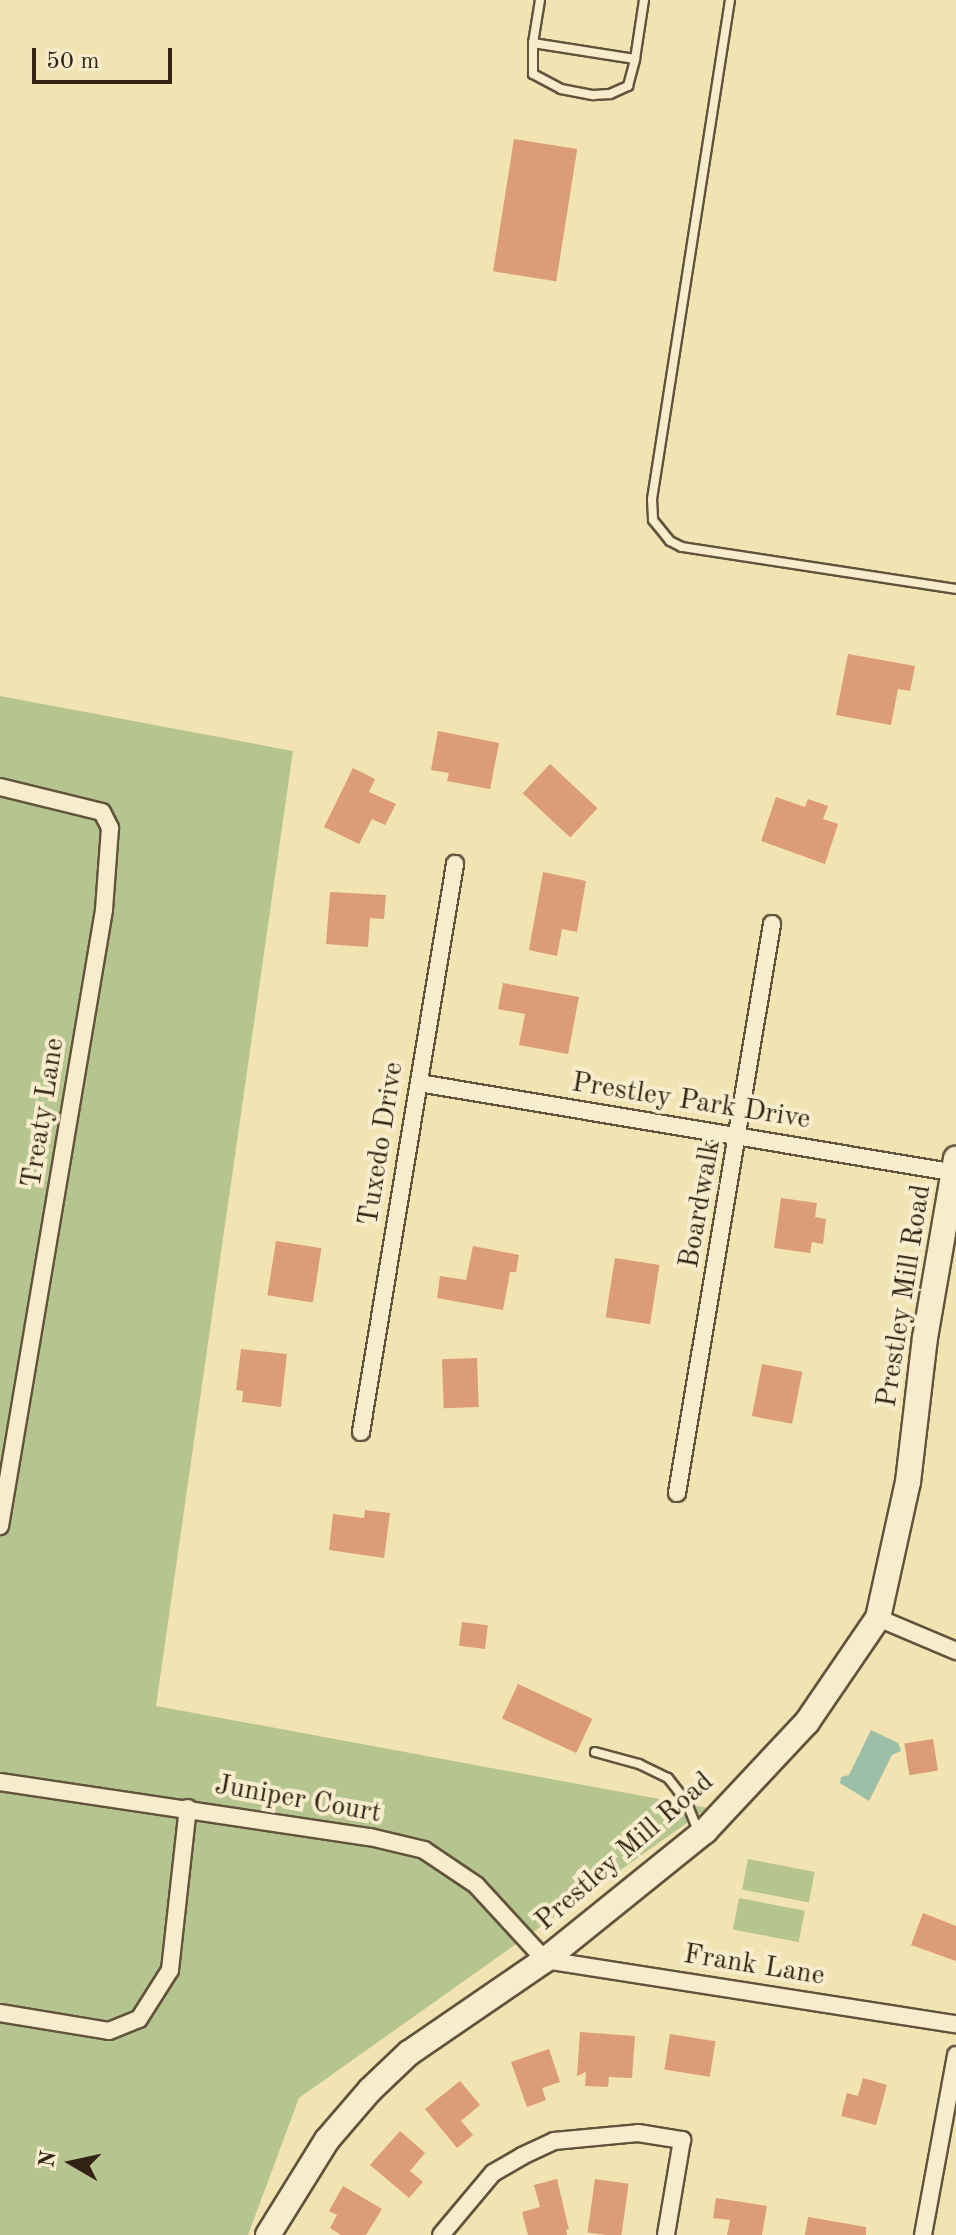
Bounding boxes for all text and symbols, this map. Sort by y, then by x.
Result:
scale bar [36,32,176,82]
text: 50 m [46,50,100,74]
street label: Treaty Lane [16,1036,72,1190]
street label: Tuxedo Drive [352,1060,412,1228]
street label: Prestley Park Drive [569,1067,813,1137]
street label: Boardwalk [673,1137,729,1271]
street label: Prestley Mill Road [871,1182,939,1410]
street label: Prestley Mill Road [529,1766,721,1938]
street label: Juniper Court [212,1769,384,1831]
street label: Frank Lane [681,1938,827,1994]
north arrow [32,2123,112,2203]
text: N [36,2149,60,2169]

